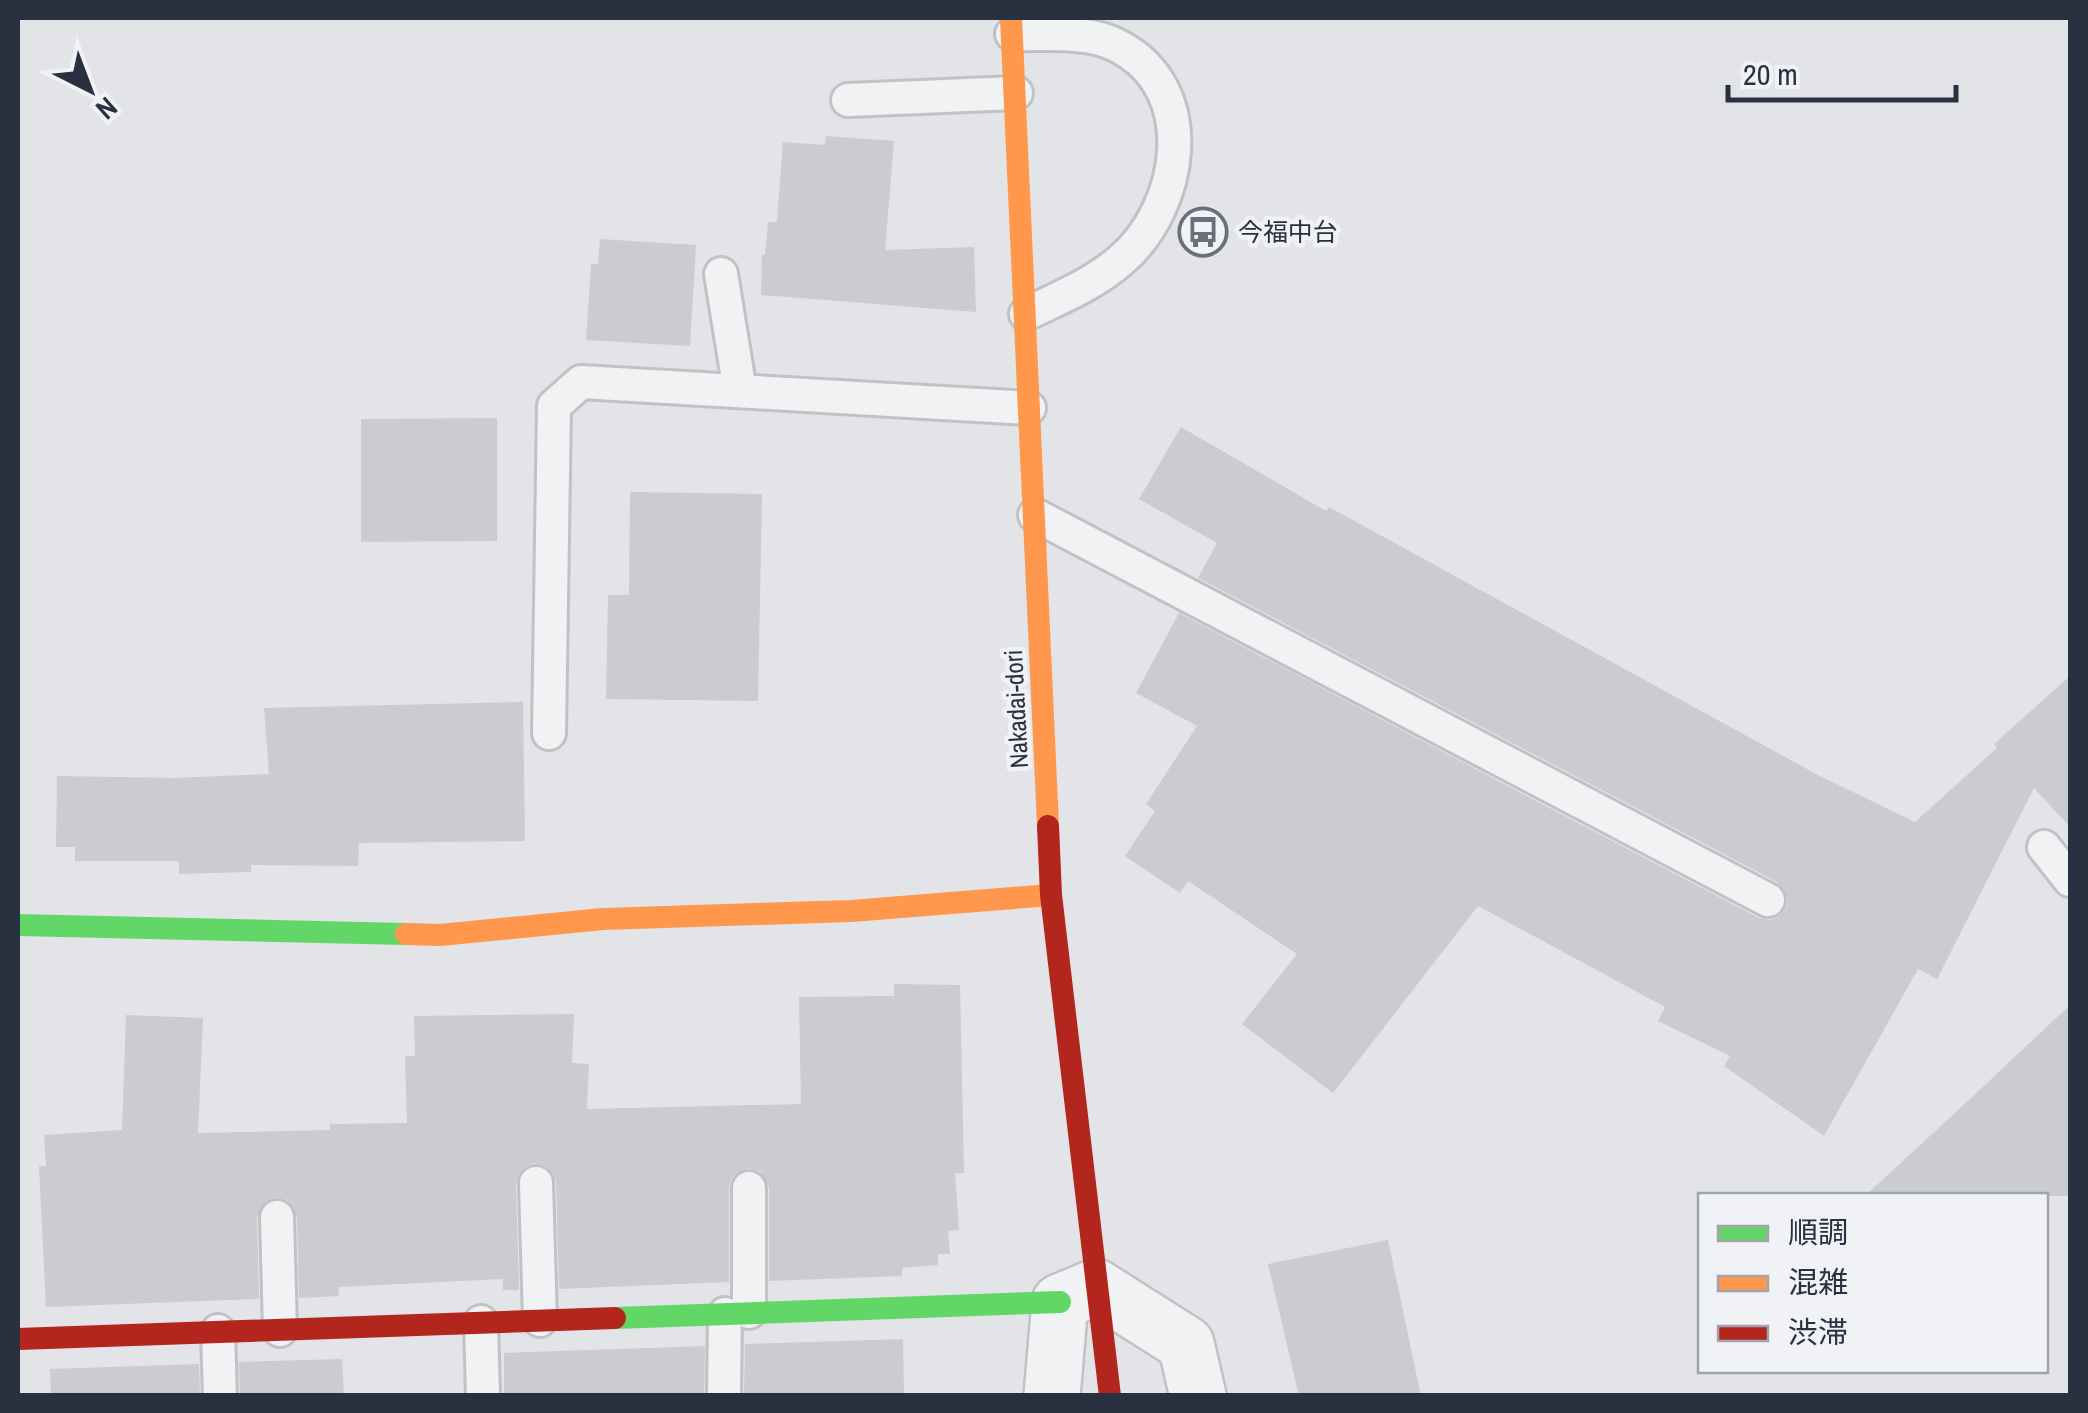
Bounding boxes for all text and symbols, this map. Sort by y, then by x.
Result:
north arrow [40,40,140,140]
scale bar [1728,40,1956,102]
text: 20 m [1743,54,1798,94]
text: N [88,89,126,128]
bus stop icon: 今福中台 [1177,206,1229,258]
place label: 今福中台 [1238,215,1338,249]
street label: Nakadai-dori [996,649,1036,769]
legend [1698,1193,2048,1373]
text: 順調 [1788,1212,1848,1252]
text: 混雑 [1788,1262,1848,1302]
text: 渋滞 [1788,1312,1848,1352]

